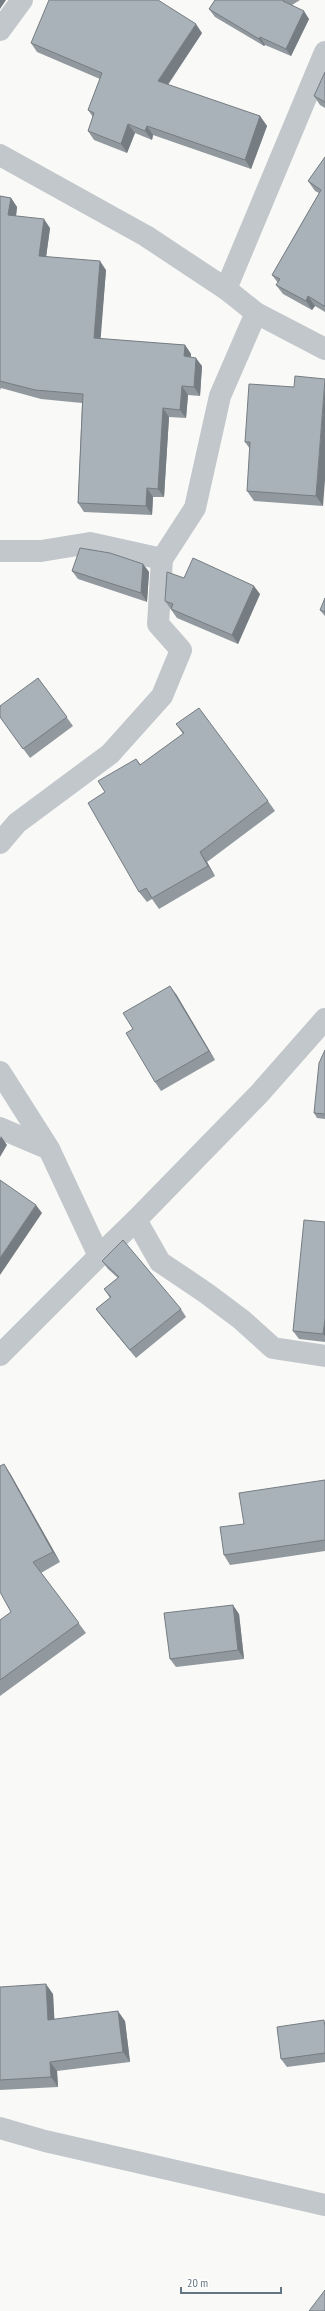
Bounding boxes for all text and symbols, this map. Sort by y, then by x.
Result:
scale bar [181,2269,281,2295]
text: 20 m [187,2275,208,2290]

